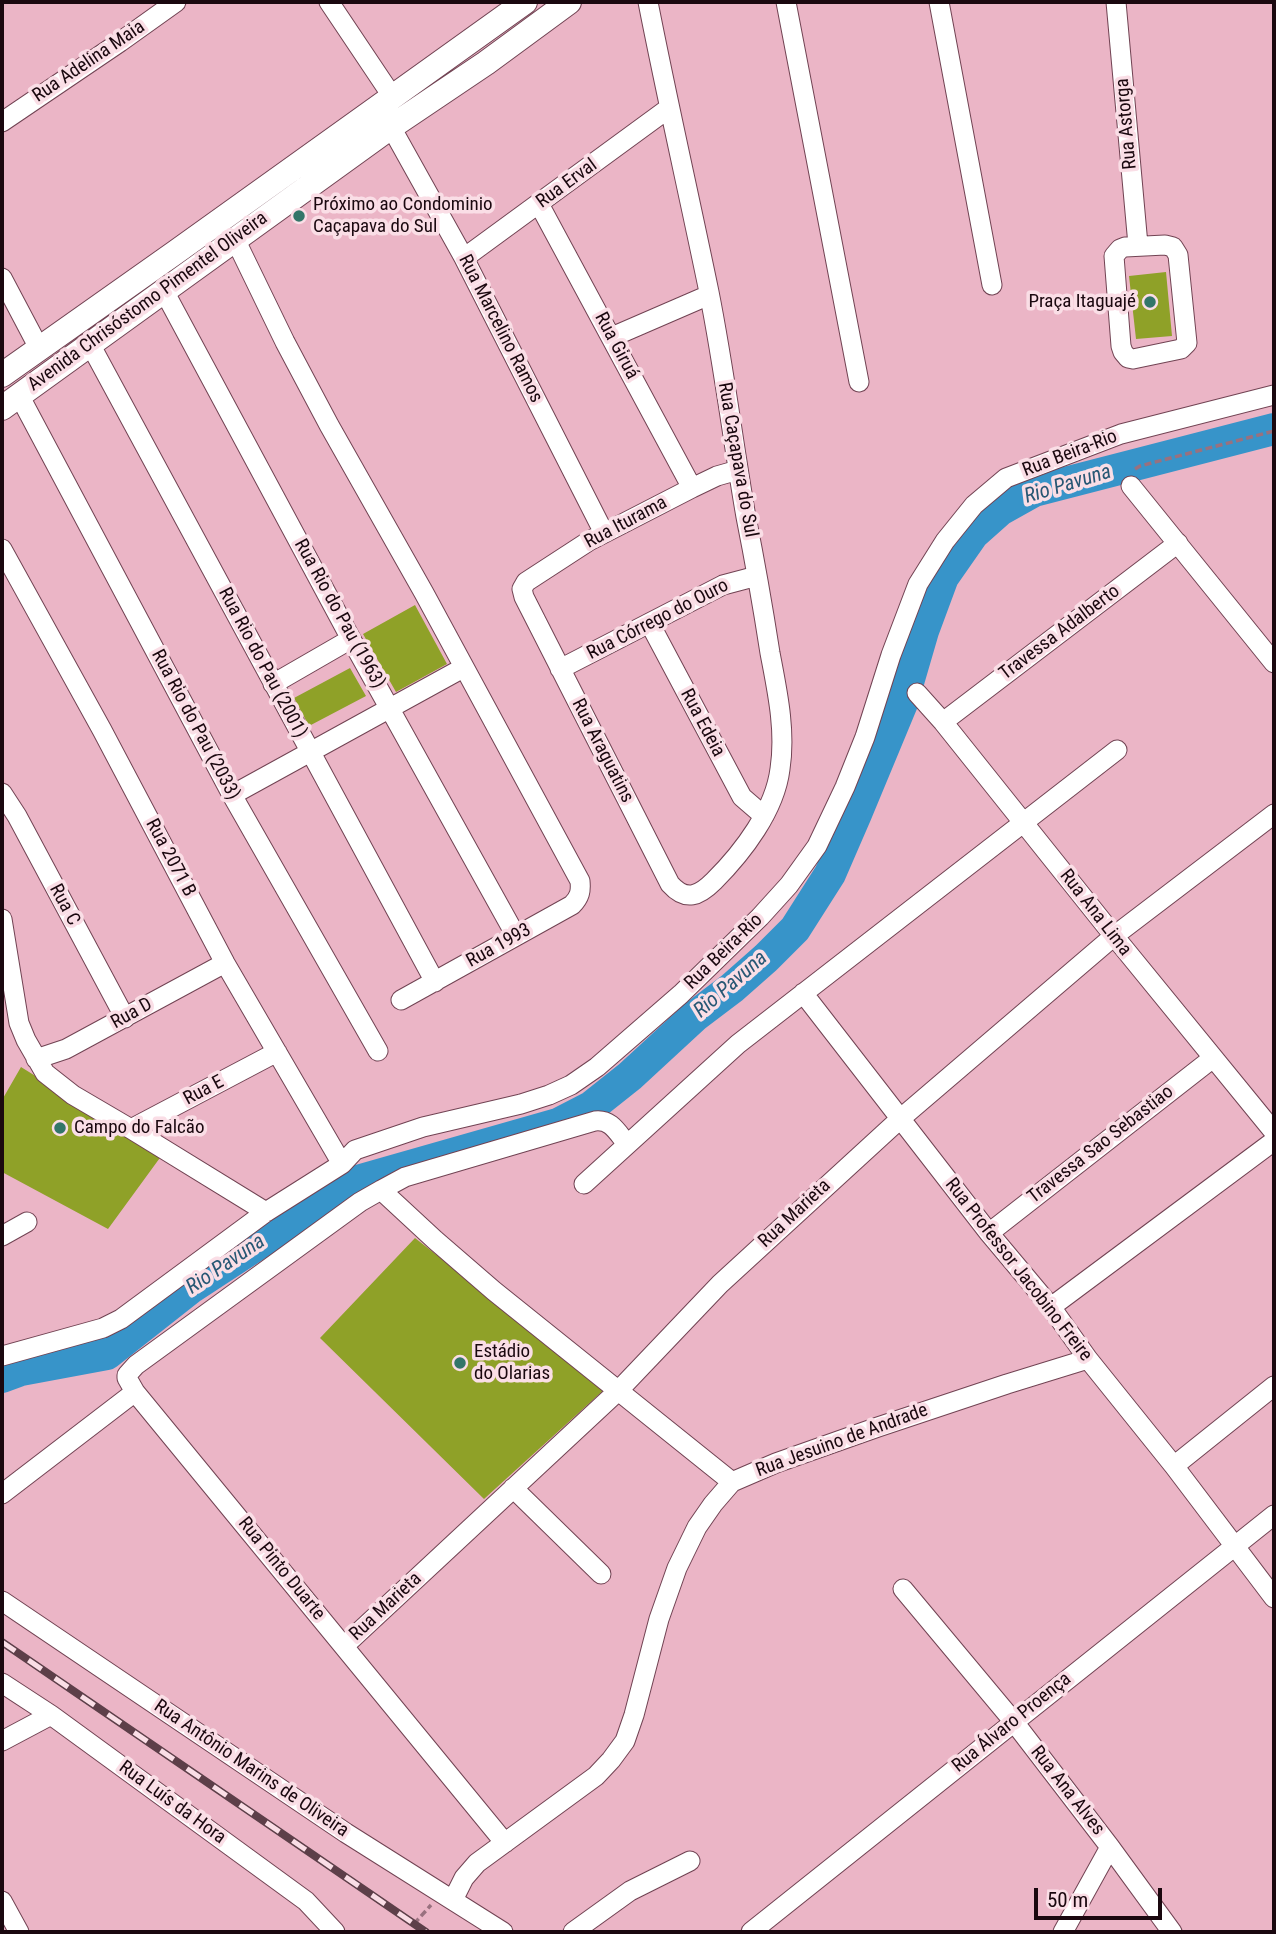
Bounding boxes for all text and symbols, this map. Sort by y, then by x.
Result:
street label: Rua Adelina Maia [29,16,149,108]
street label: Rua Astorga [1112,77,1142,171]
street label: Rua Erval [532,154,602,214]
place label: Próximo ao Condominio Caçapava do Sul [313,194,493,238]
street label: Avenida Chrisóstomo Pimentel Oliveira [24,207,272,397]
marker: Próximo ao Condominio Caçapava do Sul [291,208,307,224]
street label: Rua Marcelino Ramos [453,251,547,407]
place label: Praça Itaguajé [1028,291,1136,313]
marker: Praça Itaguajé [1142,294,1158,310]
street label: Rua Giruá [589,309,643,383]
street label: Rua Caçapava do Sul [712,381,762,539]
street label: Rua Beira-Rio [1019,426,1121,482]
water label: Rio Pavuna [1022,460,1114,510]
street label: Rua Iturama [581,492,671,554]
street label: Rua Rio do Pau (1963) [289,535,389,693]
street label: Rua Córrego do Ouro [583,575,733,665]
street label: Travessa Adalberto [995,580,1125,686]
street label: Rua Rio do Pau (2001) [213,584,311,742]
street label: Rua Rio do Pau (2033) [146,646,244,804]
street label: Rua Edeia [675,685,729,761]
street label: Rua Araguatins [566,695,638,807]
street label: Rua 2071 B [140,815,200,901]
street label: Rua Ana Lima [1054,865,1136,961]
street label: Rua C [44,880,84,930]
street label: Rua Beira-Rio [680,909,768,995]
street label: Rua 1993 [463,919,535,973]
water label: Rio Pavuna [689,946,773,1024]
street label: Rua D [107,993,157,1035]
street label: Rua E [180,1071,228,1111]
street label: Travessa Sao Sebastiao [1024,1081,1178,1209]
place label: Campo do Falcão [74,1117,204,1139]
marker: Campo do Falcão [52,1120,68,1136]
street label: Rua Professor Jacobino Freire [939,1174,1097,1366]
street label: Rua Marieta [754,1175,836,1253]
water label: Rio Pavuna [182,1230,270,1300]
place label: Estádio do Olarias [474,1341,550,1385]
marker: Estádio do Olarias [452,1355,468,1371]
street label: Rua Jesuino de Andrade [753,1399,931,1483]
street label: Rua Pinto Duarte [232,1513,330,1625]
street label: Rua Marieta [345,1568,427,1646]
street label: Rua Álvaro Proença [948,1668,1076,1778]
street label: Rua Antônio Marins de Oliveira [149,1695,353,1843]
street label: Rua Ana Alves [1025,1742,1109,1840]
street label: Rua Luís da Hora [114,1757,230,1849]
scale bar [1038,1874,1166,1918]
text: 50 m [1047,1888,1088,1912]

